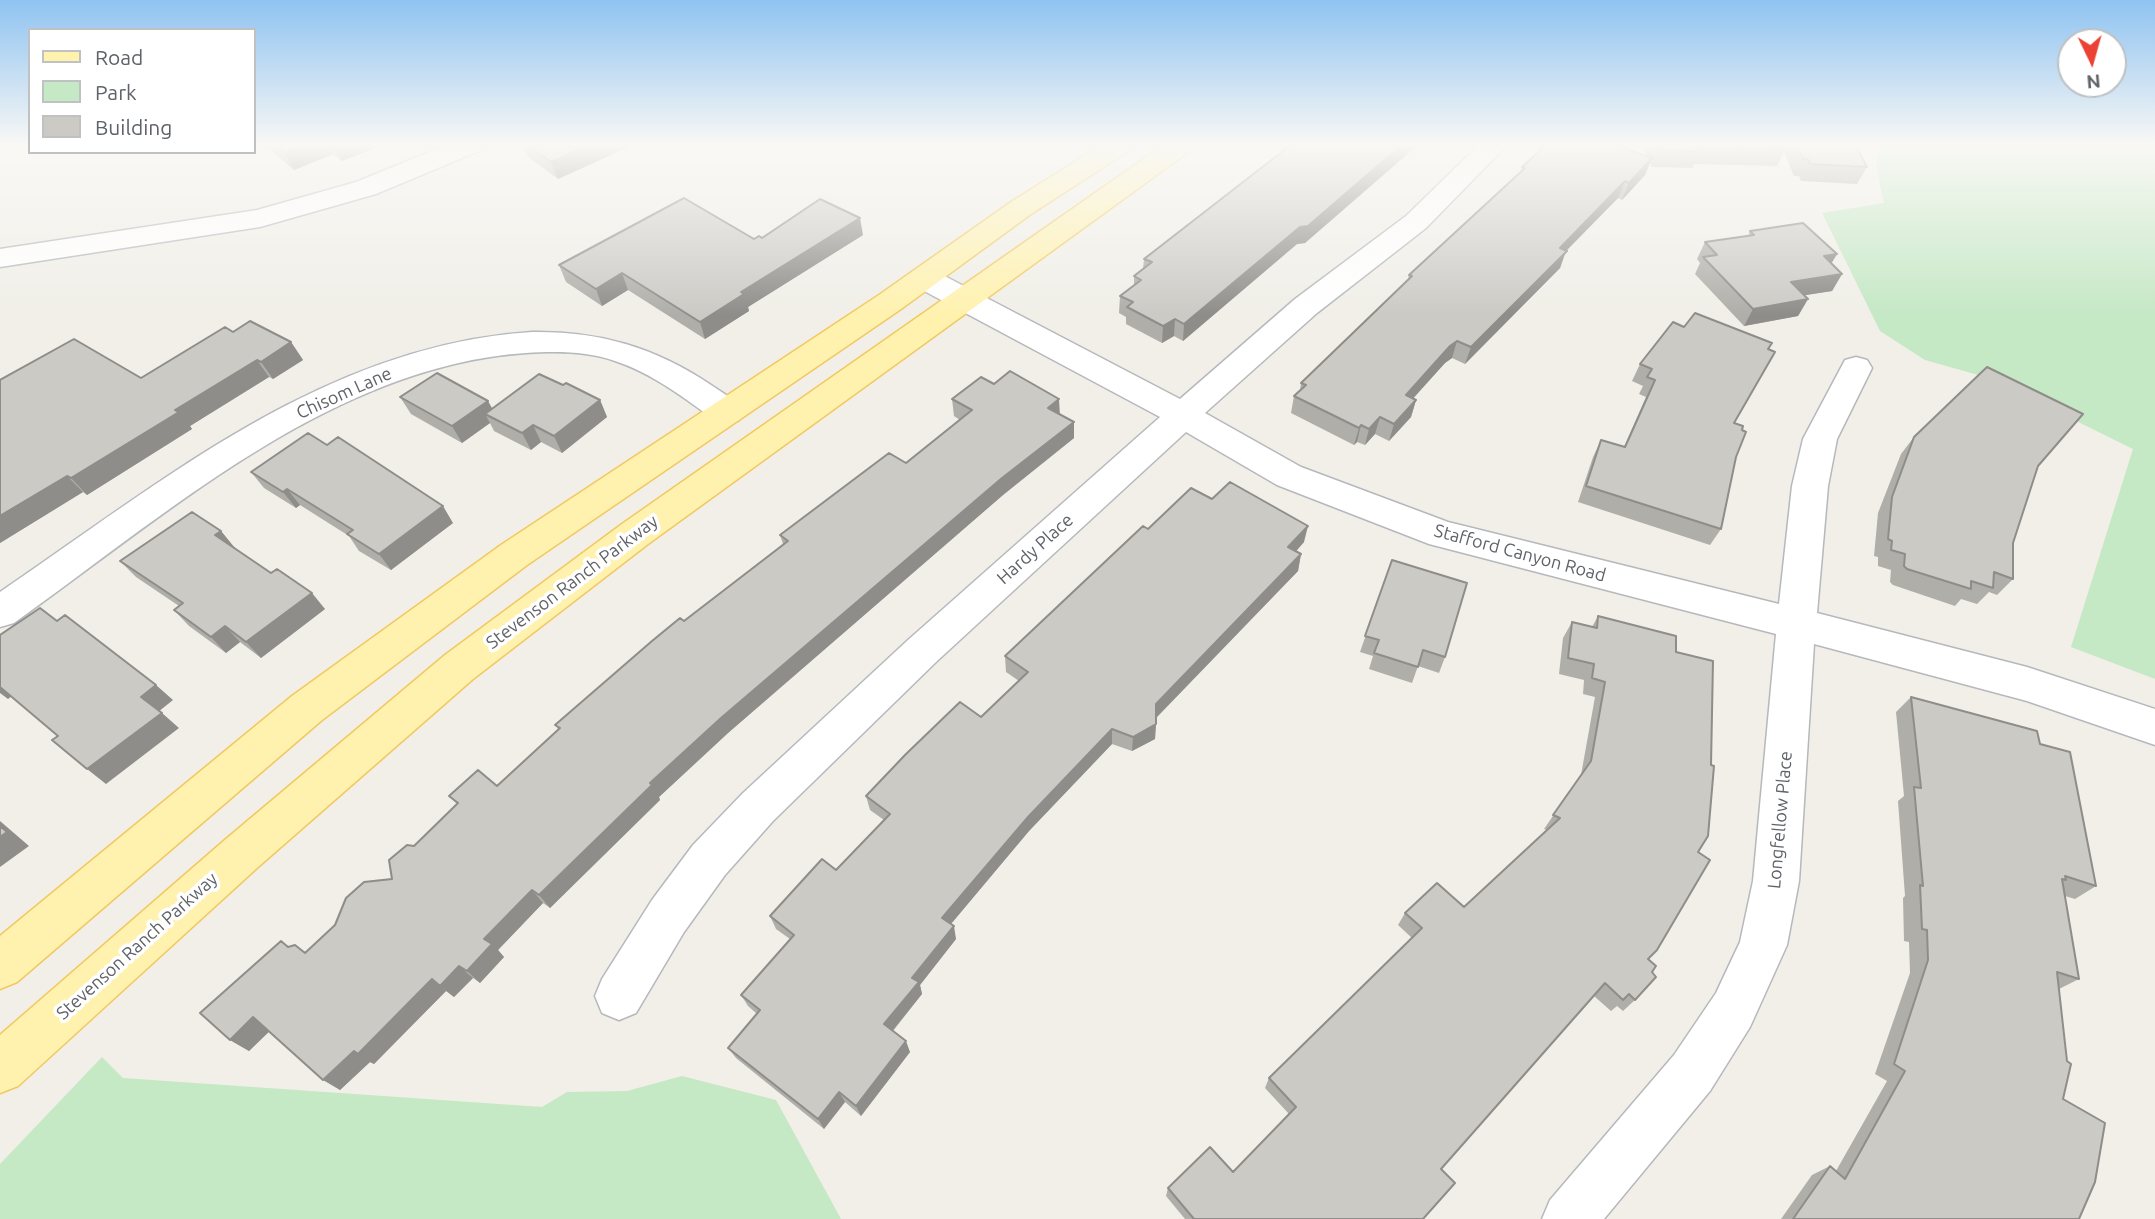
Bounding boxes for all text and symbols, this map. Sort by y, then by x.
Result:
legend [28,28,256,154]
north arrow [2057,28,2127,98]
text: Road [95,45,143,69]
text: N [2086,70,2102,94]
text: Park [95,80,137,104]
text: Building [95,115,172,139]
street label: Chisom Lane [293,362,395,424]
street label: Hardy Place [992,509,1078,589]
street label: Stevenson Ranch Parkway [482,510,662,654]
street label: Stafford Canyon Road [1432,520,1608,586]
street label: Longfellow Place [1763,750,1797,890]
street label: Stevenson Ranch Parkway [52,868,222,1024]

